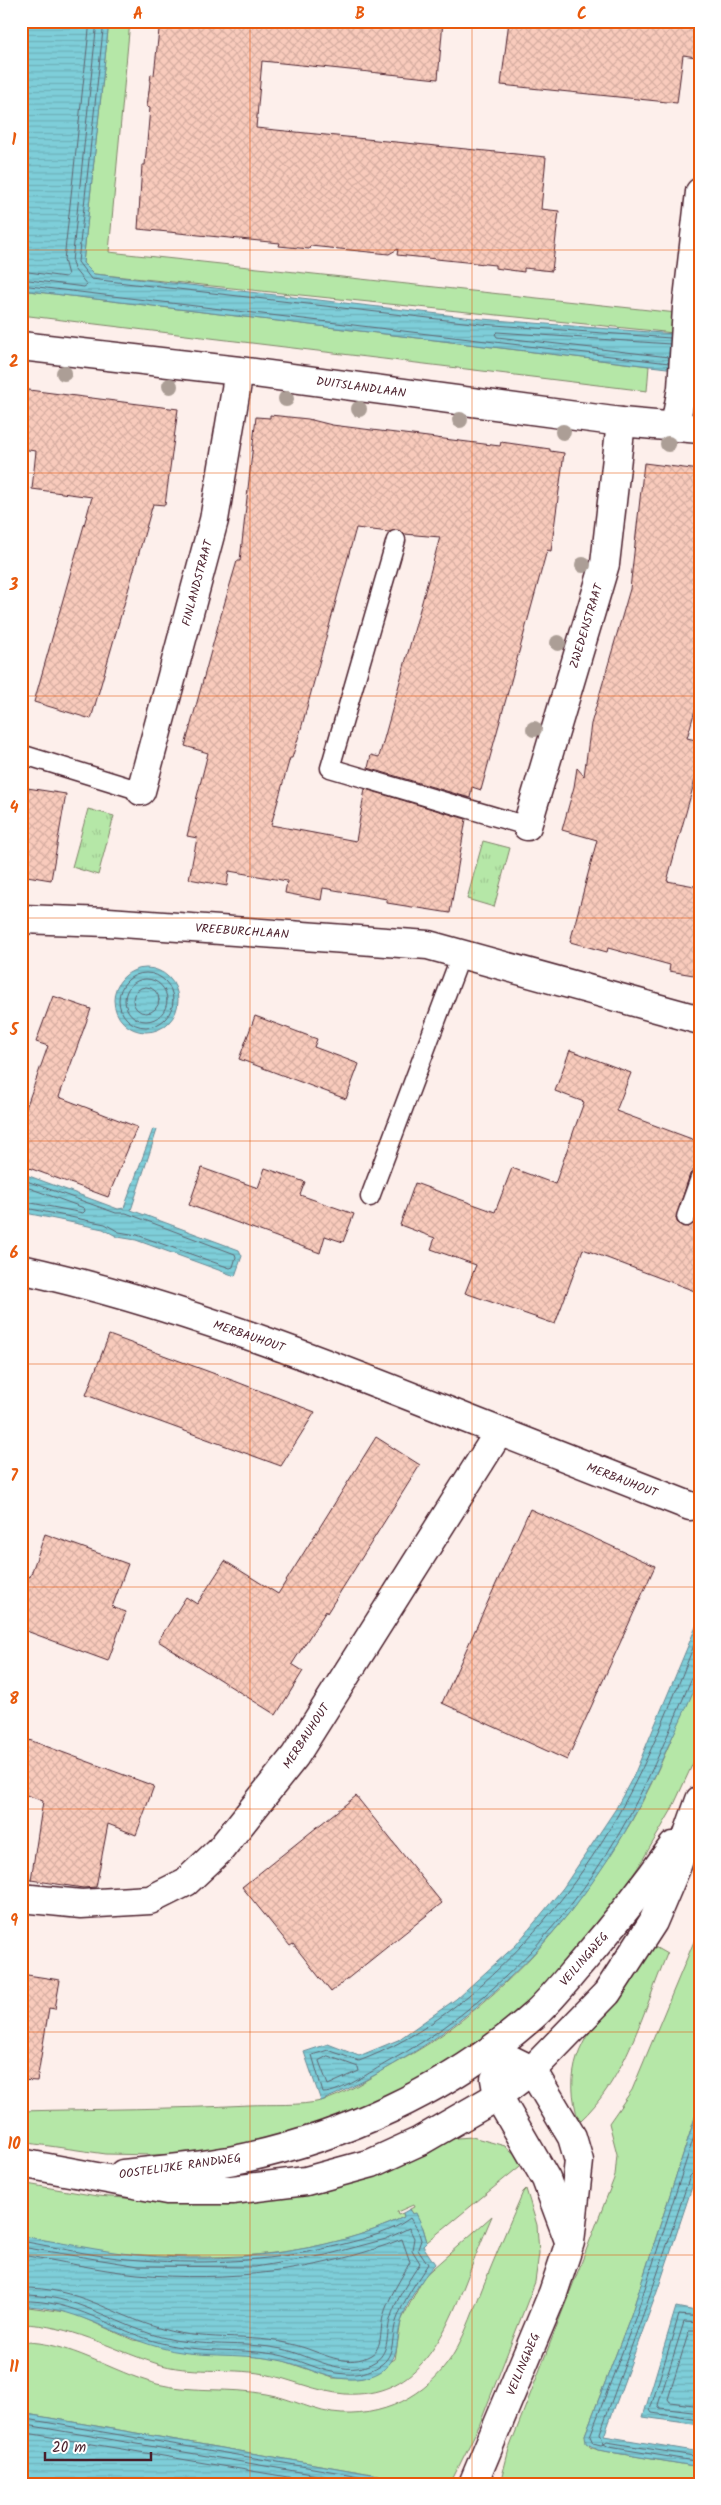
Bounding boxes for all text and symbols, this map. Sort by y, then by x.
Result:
text: A [133,2,143,27]
text: B [355,2,365,27]
text: C [577,2,587,27]
text: 1 [12,128,17,153]
text: 2 [9,350,19,375]
street label: DUITSLANDLAAN [315,372,407,403]
street label: FINLANDSTRAAT [177,536,219,628]
text: 3 [9,573,19,598]
street label: ZWEDENSTRAAT [565,580,609,671]
text: 4 [10,796,19,821]
street label: VREEBURCHLAAN [195,919,289,944]
text: 5 [9,1018,20,1043]
text: 6 [10,1241,19,1266]
street label: MERBAUHOUT [210,1315,289,1358]
street label: MERBAUHOUT [584,1458,662,1503]
text: 7 [10,1464,18,1489]
text: 8 [9,1687,19,1712]
street label: MERBAUHOUT [278,1698,336,1773]
text: 9 [10,1909,18,1934]
street label: VEILINGWEG [555,1928,613,1991]
text: 10 [7,2132,21,2157]
street label: OOSTELIJKE RANDWEG [118,2149,242,2184]
street label: VEILINGWEG [502,2330,545,2399]
text: 11 [9,2355,19,2380]
scale bar [45,2430,151,2462]
text: 20 m [52,2436,86,2460]

